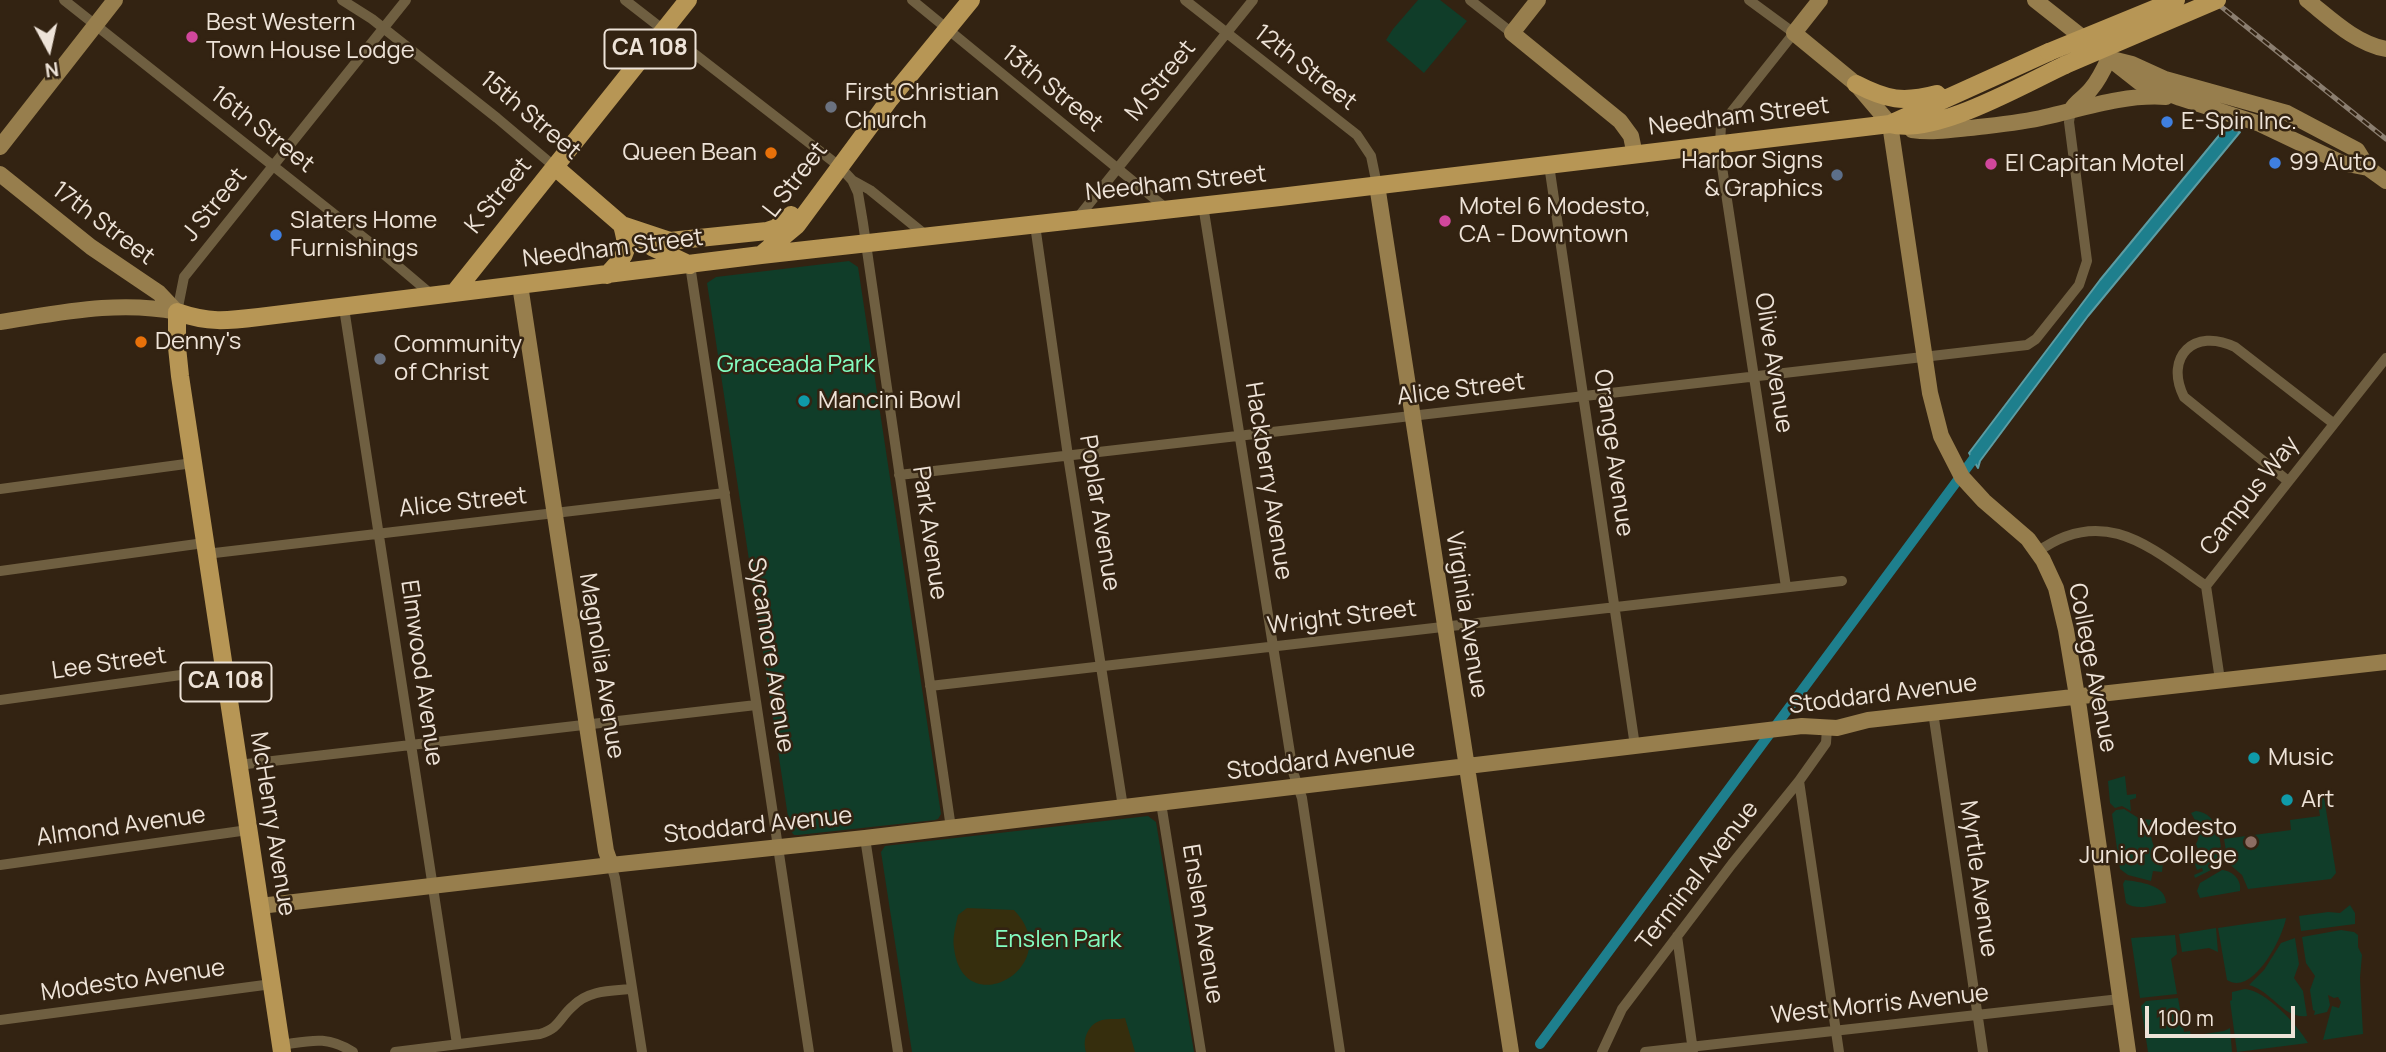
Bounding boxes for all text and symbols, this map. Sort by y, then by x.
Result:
place label: Best Western Town House Lodge [206,9,415,65]
north arrow [14,14,84,84]
street label: 12th Street [1248,19,1362,117]
marker: Best Western Town House Lodge [184,29,200,45]
road number: CA 108 [604,30,696,68]
street label: M Street [1120,35,1202,127]
street label: 13th Street [996,39,1108,139]
text: N [43,56,60,84]
street label: 15th Street [474,66,586,166]
place label: First Christian Church [845,79,999,135]
street label: 16th Street [205,81,319,179]
street label: Needham Street [1647,92,1831,142]
marker: First Christian Church [823,99,839,115]
place label: E-Spin Inc. [2181,108,2297,136]
marker: E-Spin Inc. [2159,114,2175,130]
street label: L Street [758,137,834,223]
place label: Queen Bean [623,139,757,167]
marker: Queen Bean [763,145,779,161]
place label: Harbor Signs & Graphics [1681,147,1823,203]
place label: 99 Auto [2289,149,2376,177]
place label: El Capitan Motel [2005,150,2185,178]
street label: K Street [460,152,538,240]
marker: 99 Auto [2267,155,2283,171]
marker: El Capitan Motel [1983,156,1999,172]
street label: Needham Street [1084,160,1268,208]
street label: J Street [177,162,253,248]
marker: Harbor Signs & Graphics [1829,167,1845,183]
street label: 17th Street [46,176,160,272]
place label: Motel 6 Modesto, CA - Downtown [1459,193,1651,249]
place label: Slaters Home Furnishings [290,207,437,263]
marker: Motel 6 Modesto, CA - Downtown [1437,213,1453,229]
street label: Needham Street [521,224,705,274]
marker: Slaters Home Furnishings [268,227,284,243]
street label: Olive Avenue [1748,291,1798,435]
place label: Denny's [155,328,241,356]
place label: Community of Christ [394,331,522,387]
marker: Denny's [133,334,149,350]
marker: Community of Christ [372,351,388,367]
park label: Graceada Park [717,351,875,379]
street label: Alice Street [1395,368,1527,412]
street label: Orange Avenue [1587,368,1639,538]
street label: Hackberry Avenue [1238,380,1298,582]
place label: Mancini Bowl [818,387,961,415]
marker: Mancini Bowl [796,393,812,409]
street label: Campus Way [2195,431,2305,561]
street label: Poplar Avenue [1072,433,1126,593]
street label: Park Avenue [905,464,953,602]
street label: Alice Street [398,482,528,524]
street label: Virginia Avenue [1439,530,1493,700]
street label: Sycamore Avenue [740,555,800,755]
street label: Magnolia Avenue [572,571,630,761]
street label: Elmwood Avenue [394,578,448,768]
street label: College Avenue [2061,581,2123,755]
street label: Wright Street [1266,595,1418,641]
street label: Lee Street [50,642,168,686]
road number: CA 108 [180,662,272,702]
street label: Stoddard Avenue [1787,669,1979,721]
street label: McHenry Avenue [243,730,301,918]
street label: Stoddard Avenue [1225,735,1417,787]
place label: Music [2268,744,2334,772]
marker: Music [2246,750,2262,766]
place label: Art [2301,786,2334,814]
marker: Art [2279,792,2295,808]
street label: Terminal Avenue [1631,796,1765,956]
street label: Myrtle Avenue [1953,799,2003,959]
street label: Almond Avenue [35,801,207,853]
street label: Stoddard Avenue [662,802,854,850]
place label: Modesto Junior College [2079,814,2237,870]
marker: Modesto Junior College [2243,834,2259,850]
street label: Enslen Avenue [1175,842,1229,1006]
park label: Enslen Park [995,926,1121,954]
street label: Modesto Avenue [39,954,227,1008]
street label: West Morris Avenue [1770,979,1990,1031]
scale bar [2148,992,2298,1036]
text: 100 m [2158,1004,2214,1032]

